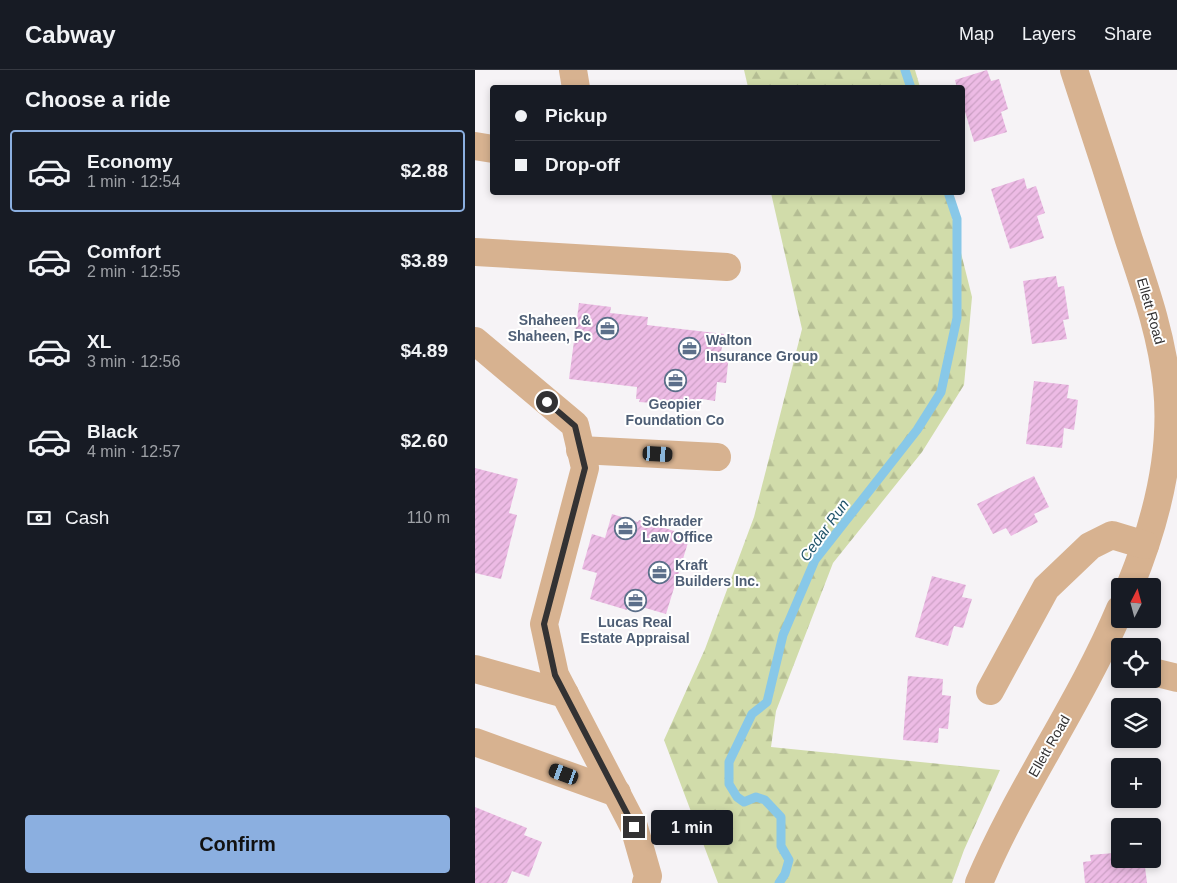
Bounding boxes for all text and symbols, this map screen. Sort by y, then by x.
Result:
text: Cabway [25,21,116,48]
text: Map [959,24,994,44]
text: Layers [1022,24,1076,44]
text: Share [1104,24,1152,44]
text: Choose a ride [25,87,170,112]
text: Pickup [545,105,607,126]
icon: car [27,149,72,194]
text: Economy [87,151,173,172]
text: Drop-off [545,154,620,175]
text: $2.88 [400,160,448,181]
text: 1 min · 12:54 [87,173,180,190]
icon: car [27,239,72,284]
text: Comfort [87,241,161,262]
text: $3.89 [400,250,448,271]
text: 2 min · 12:55 [87,263,180,280]
street label: Ellett Road [1134,276,1168,346]
place label: Shaheen & Shaheen, Pc [508,312,591,344]
office icon: Shaheen & Shaheen, Pc [595,316,619,340]
icon: car [27,329,72,374]
text: XL [87,331,111,352]
place label: Walton Insurance Group [706,332,818,364]
office icon: Walton Insurance Group [678,336,702,360]
text: $4.89 [400,340,448,361]
text: 3 min · 12:56 [87,353,180,370]
office icon: Geopier Foundation Co [663,369,687,393]
route start [536,391,558,413]
place label: Geopier Foundation Co [626,396,724,428]
icon: car [27,419,72,464]
text: Black [87,421,138,442]
text: $2.60 [400,430,448,451]
text: 4 min · 12:57 [87,443,180,460]
car [642,446,673,462]
water label: Cedar Run [796,496,852,564]
icon: cash [25,504,53,532]
text: Cash [65,507,109,528]
text: 110 m [407,509,450,526]
place label: Schrader Law Office [642,513,713,545]
office icon: Schrader Law Office [614,517,638,541]
place label: Kraft Builders Inc. [675,557,759,589]
office icon: Kraft Builders Inc. [647,561,671,585]
north arrow [1111,578,1161,628]
map controls [1111,578,1161,868]
office icon: Lucas Real Estate Appraisal [623,588,647,612]
place label: Lucas Real Estate Appraisal [580,614,690,646]
button: locate [1111,638,1161,688]
button: layers [1111,698,1161,748]
street label: Ellett Road [1025,712,1073,780]
button: + [1111,758,1161,808]
car [547,762,580,786]
callout: 1 min [651,810,734,844]
button: Confirm [25,815,450,873]
route end [623,816,645,838]
button: − [1111,818,1161,868]
text: 1 min [671,819,713,836]

